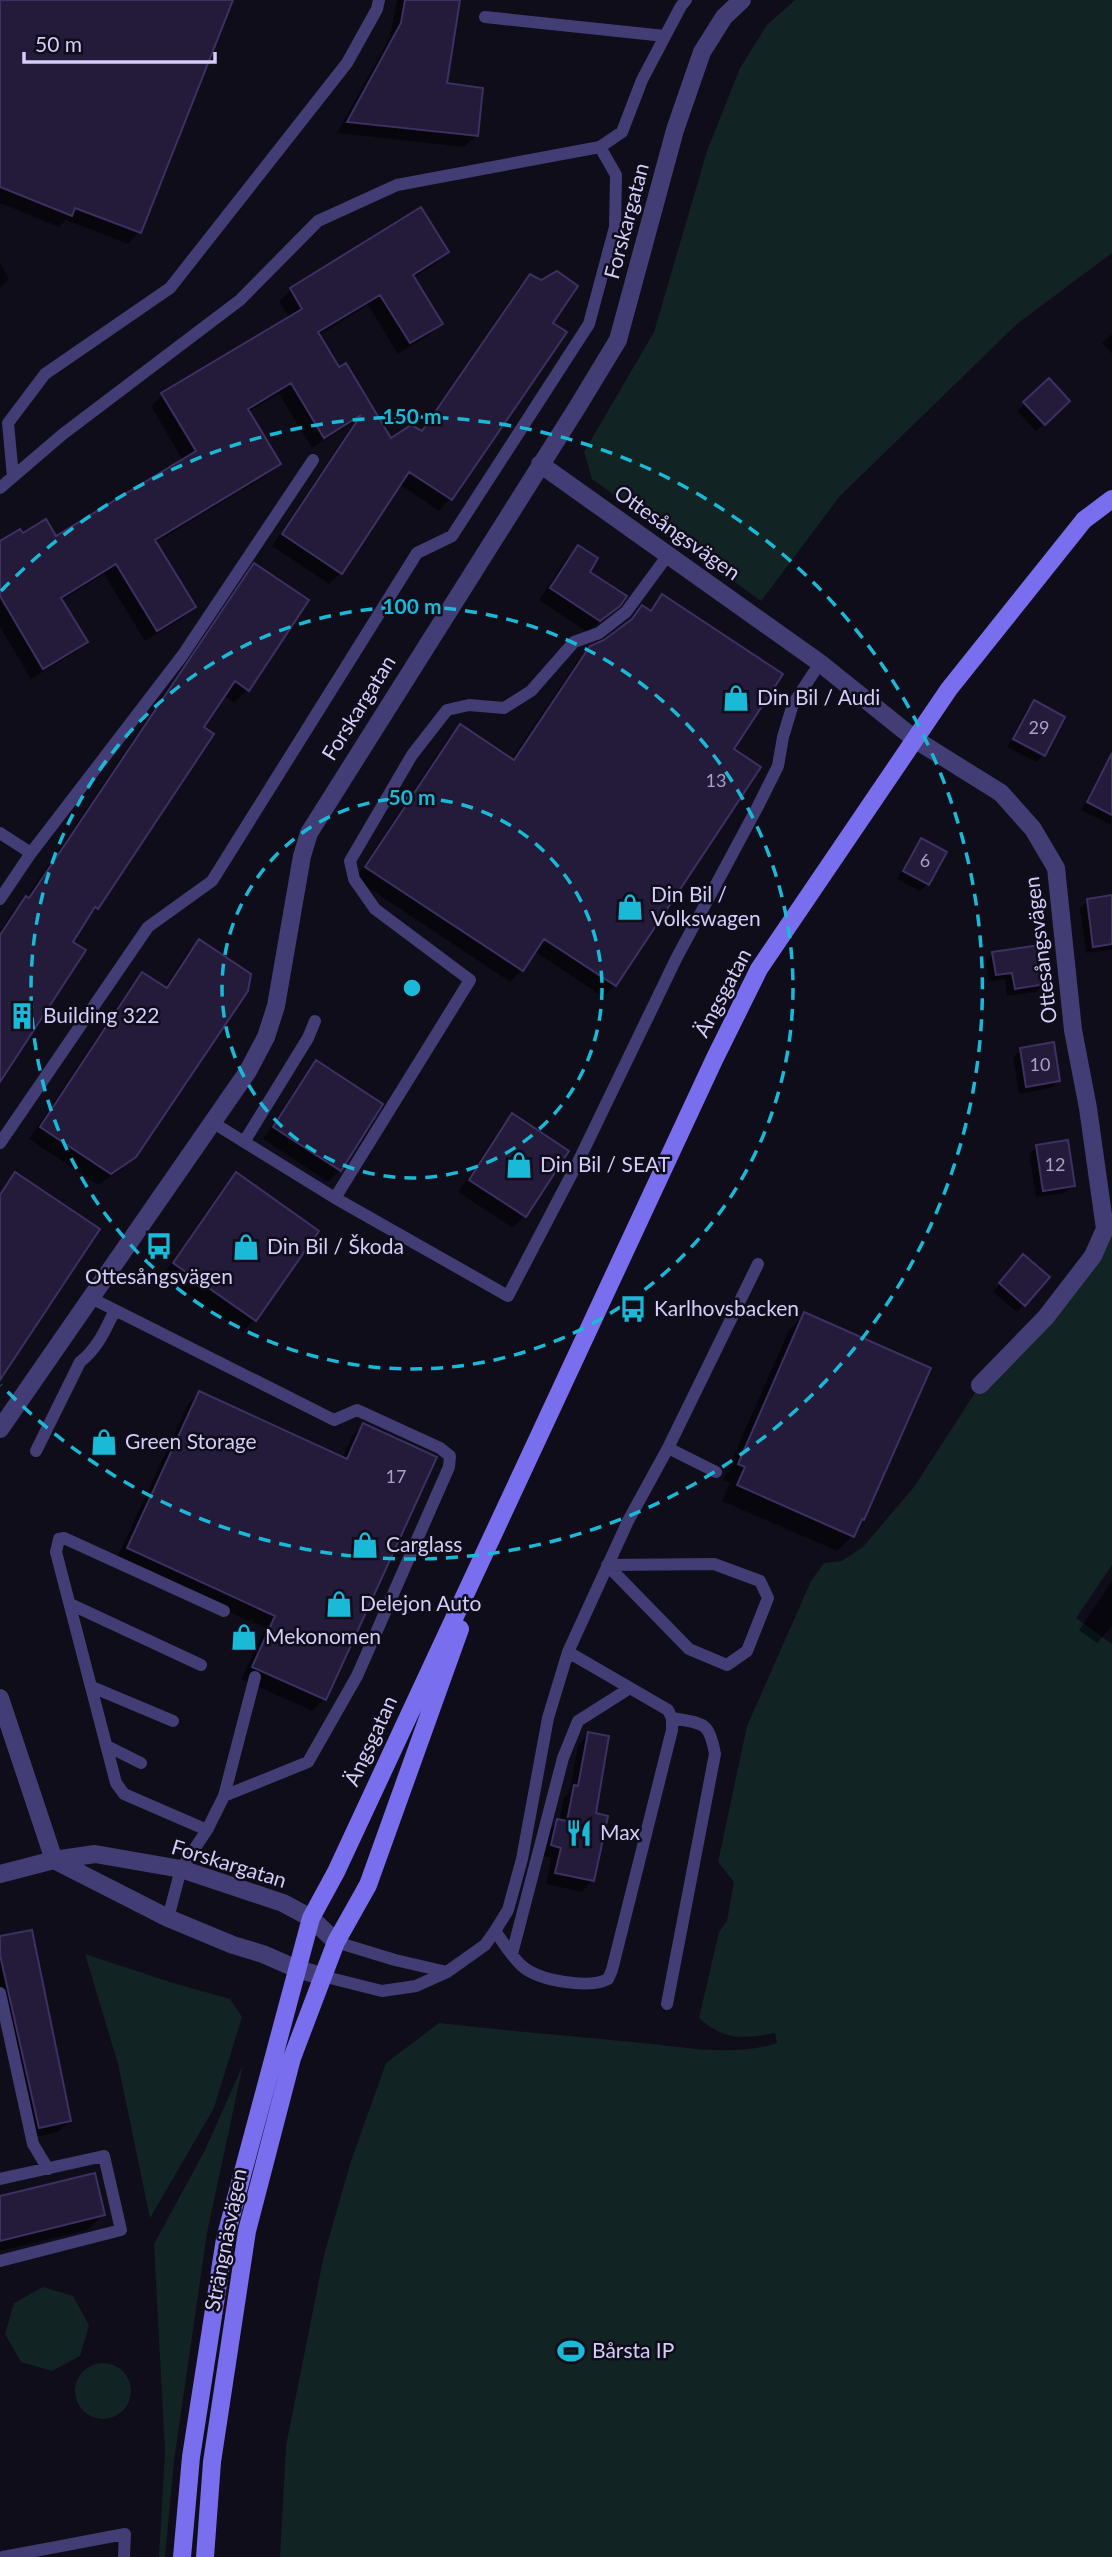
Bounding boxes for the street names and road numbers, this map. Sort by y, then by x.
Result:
street label: Forskargatan [598,160,653,281]
street label: Ottesångsvägen [610,479,746,584]
street label: Forskargatan [316,650,400,764]
street label: Ottesångsvägen [1018,875,1061,1025]
street label: Ängsgatan [688,944,755,1041]
street label: Ängsgatan [338,1691,401,1789]
street label: Forskargatan [169,1833,290,1892]
street label: Strängnäsvägen [198,2166,251,2313]

